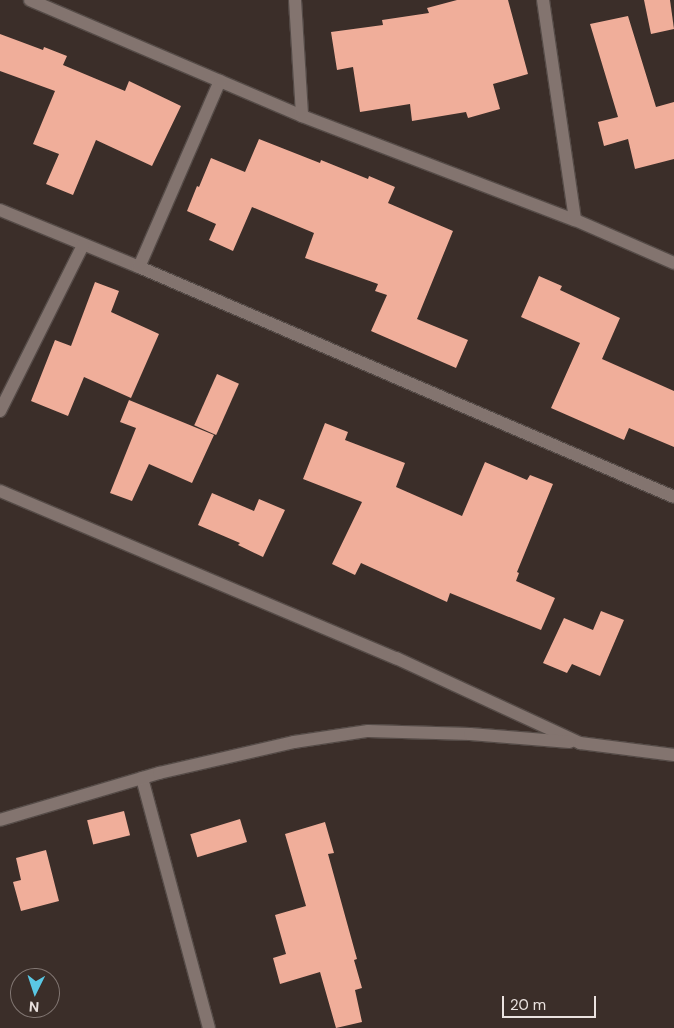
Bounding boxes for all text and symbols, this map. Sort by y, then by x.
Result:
north arrow [10,968,60,1018]
scale bar [504,986,598,1018]
text: 20 m [510,995,546,1015]
text: N [28,998,40,1016]

